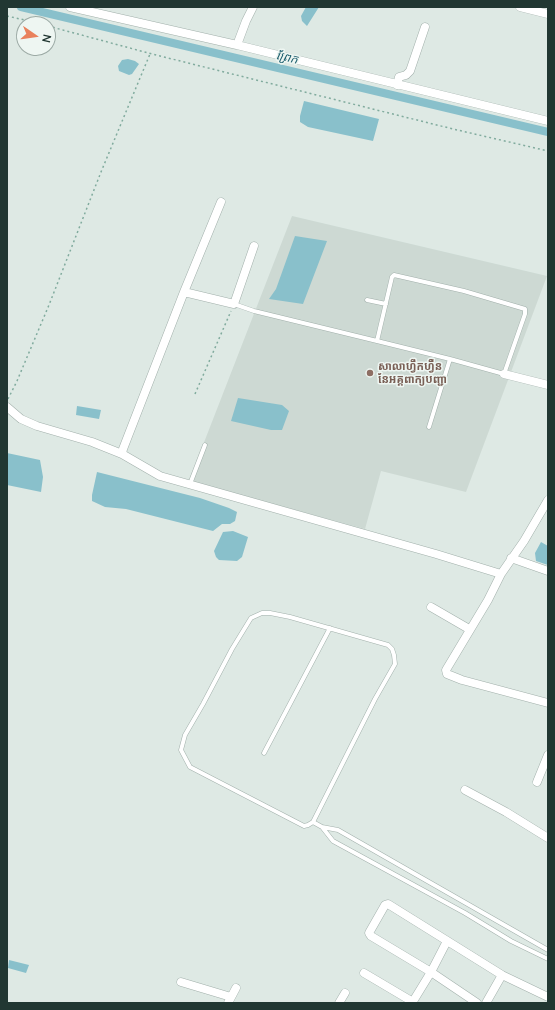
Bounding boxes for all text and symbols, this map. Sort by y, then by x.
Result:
north arrow [16,16,56,56]
text: N [39,33,55,44]
water label: ព្រែក [275,48,299,68]
place label: សាលាហ្វឹកហ្វឺន នែអគ្គពាក្យបញ្ជា [378,360,447,386]
marker: សាលាហ្វឹកហ្វឺន នែអគ្គពាក្យបញ្ជា [365,368,375,378]

